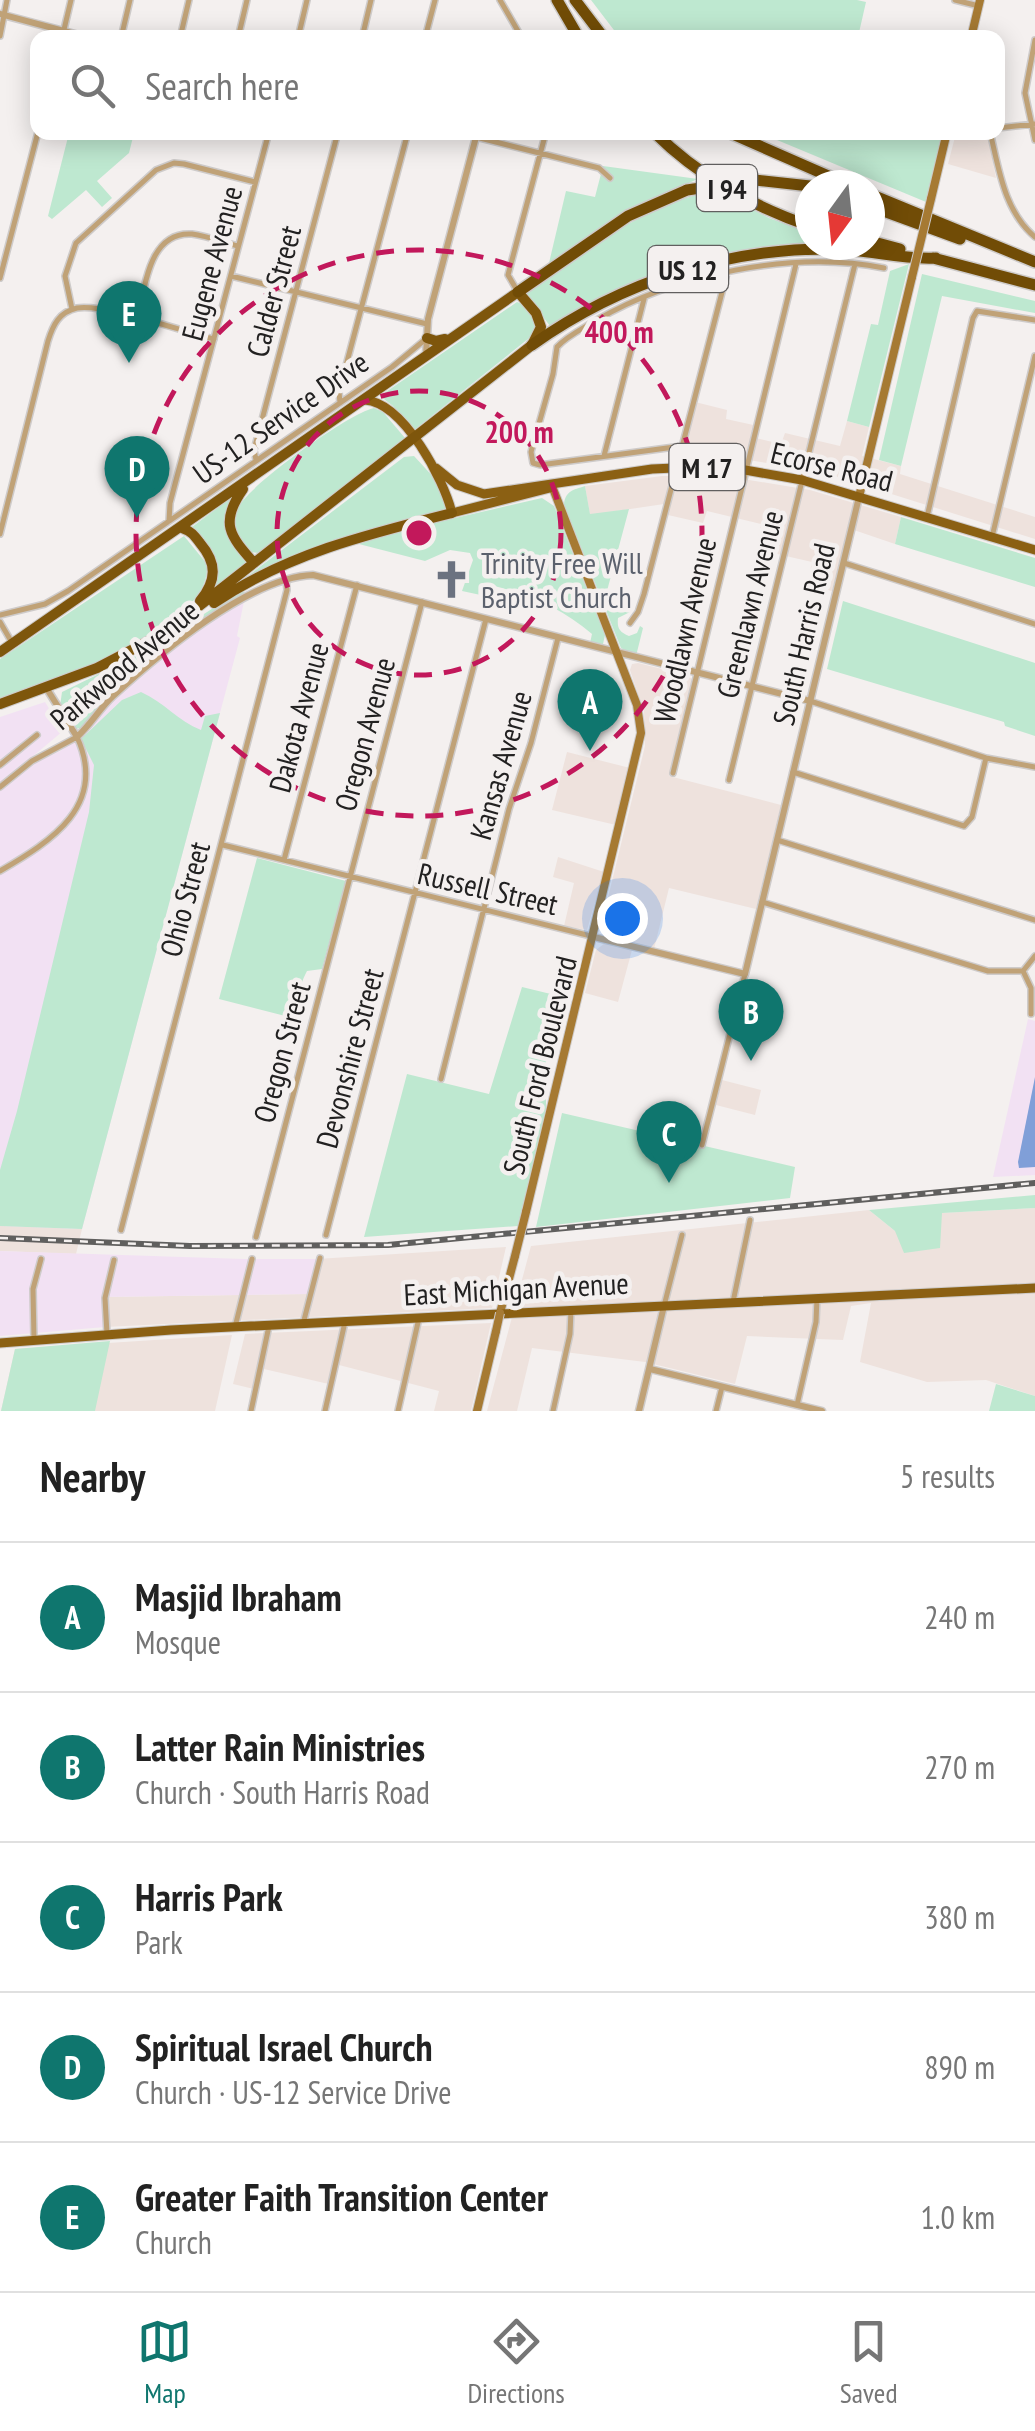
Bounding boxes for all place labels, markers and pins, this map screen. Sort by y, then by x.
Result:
pin: E [96,280,162,363]
pin: D [104,436,170,518]
centre of rings [401,515,437,551]
place label: Trinity Free Will Baptist Church [481,543,643,616]
church icon: Trinity Free Will Baptist Church [430,558,472,600]
pin: A [558,668,622,751]
pin: B [718,978,784,1061]
pin: C [636,1100,702,1183]

